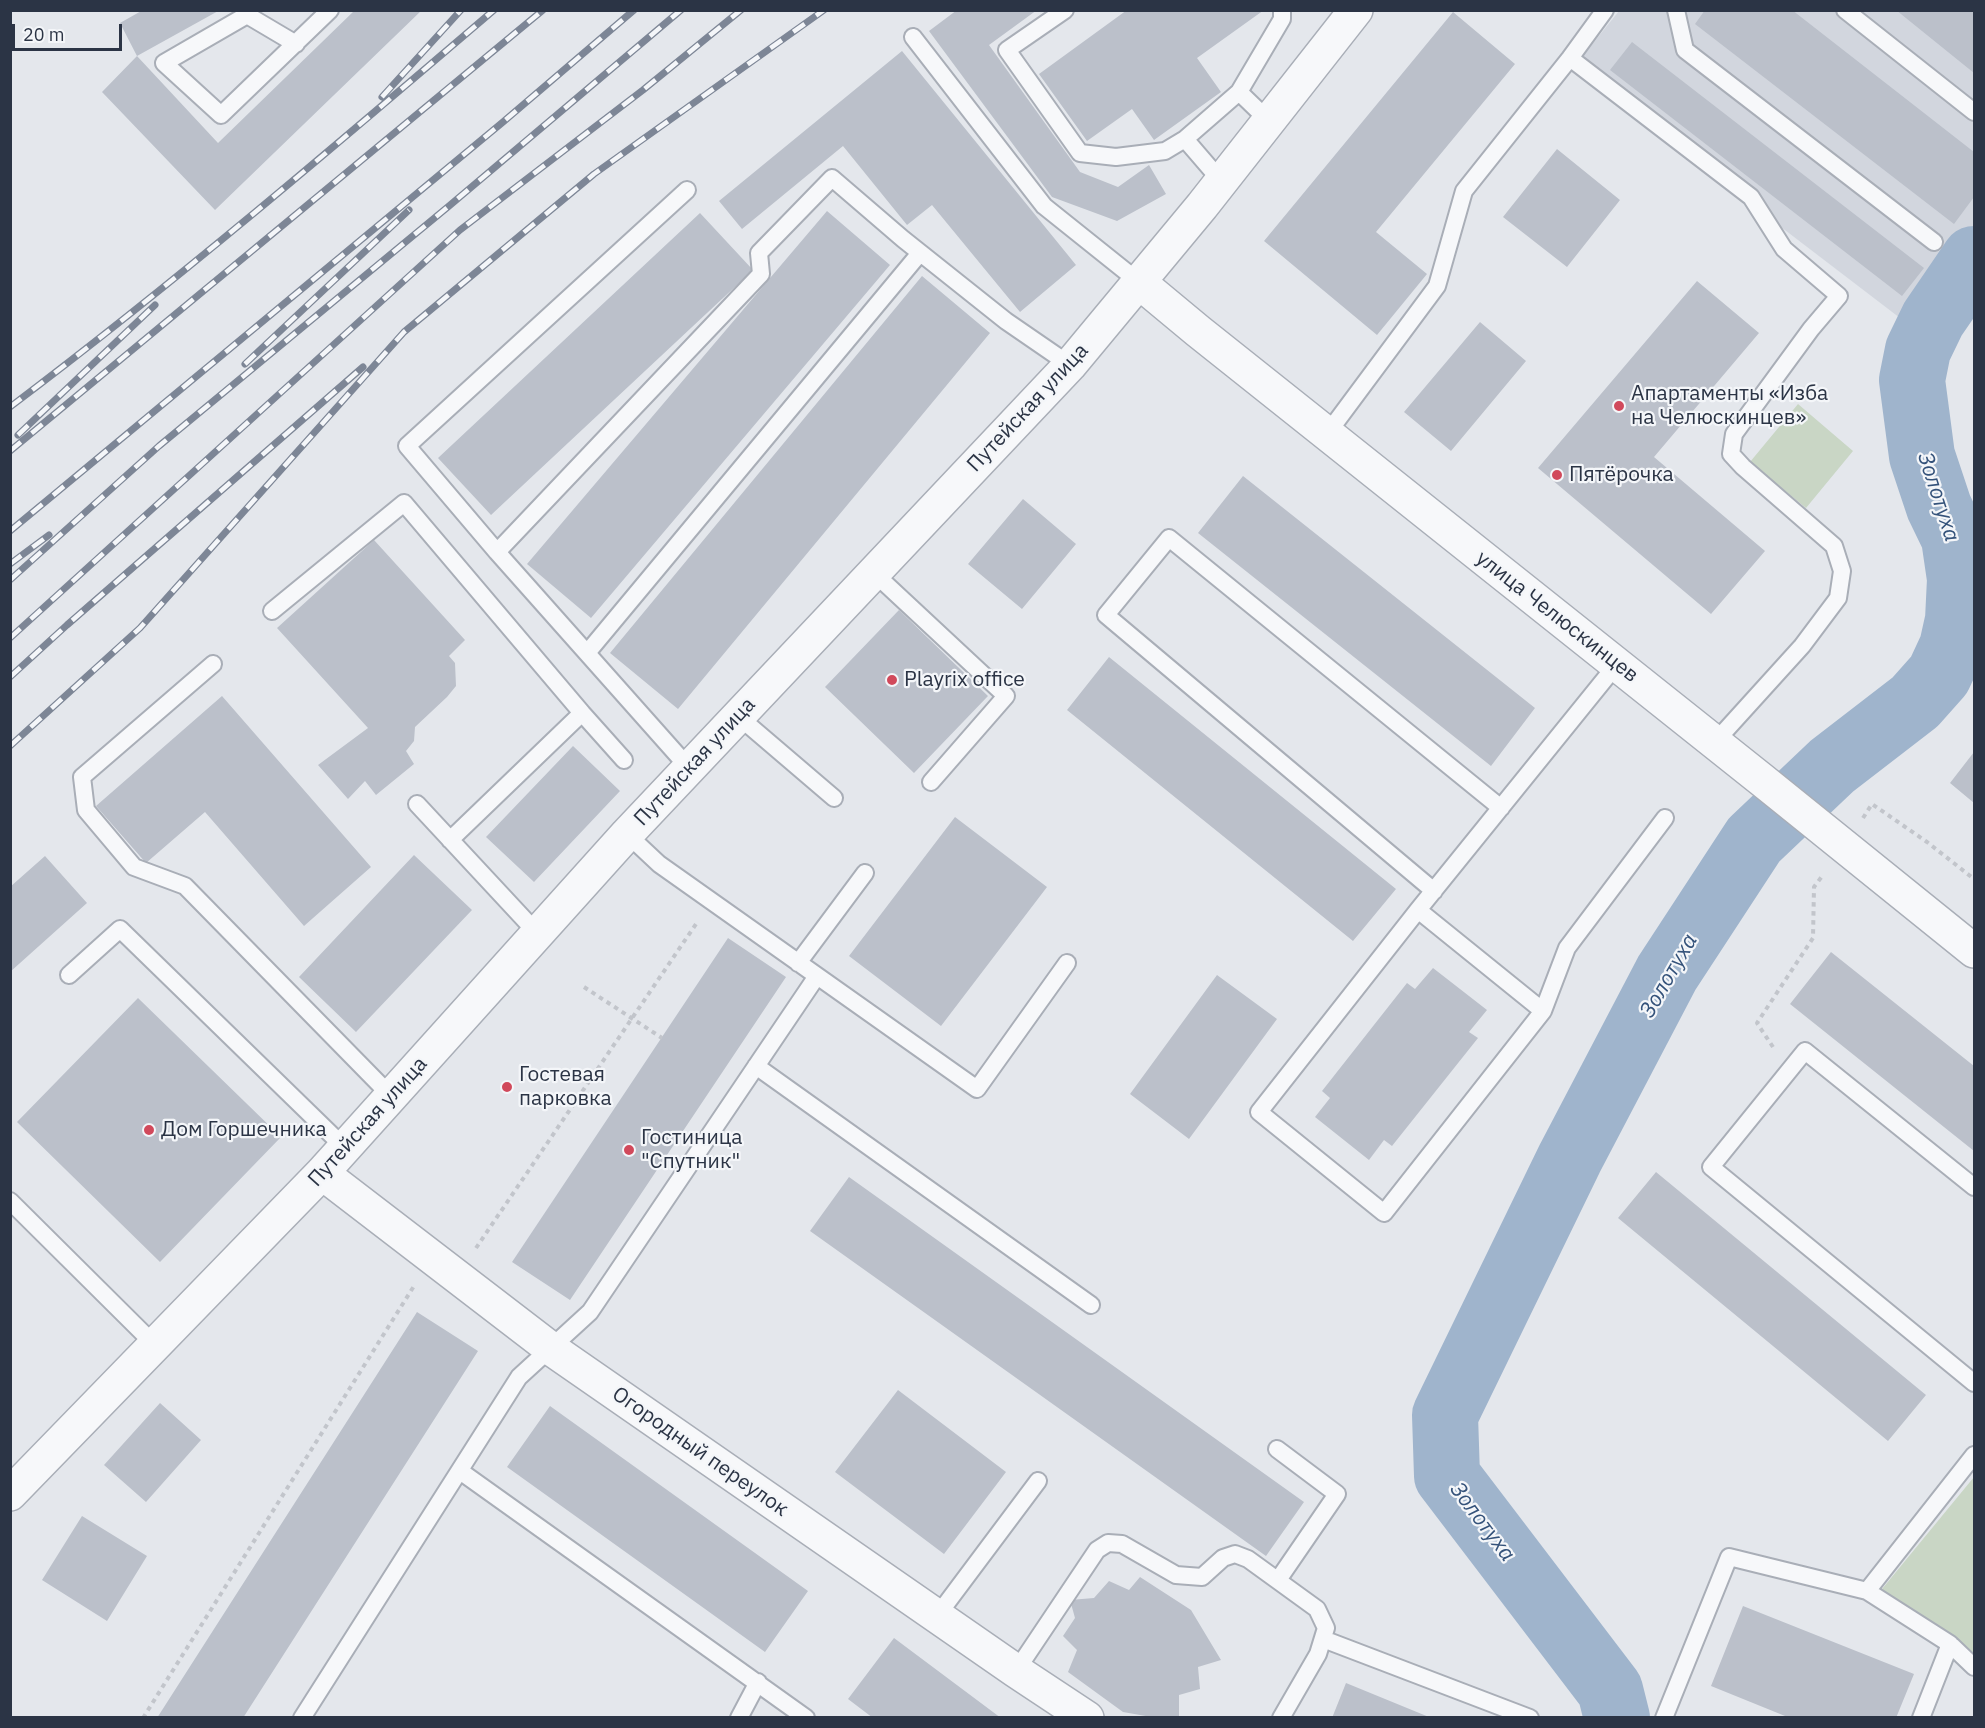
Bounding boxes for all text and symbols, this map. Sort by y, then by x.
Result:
scale bar [15,12,124,50]
text: 20 m [23,23,65,46]
street label: Путейская улица [962,339,1094,477]
place label: Апартаменты «Изба на Челюскинцев» [1631,381,1828,431]
marker: Апартаменты «Изба на Челюскинцев» [1612,399,1626,413]
water label: Золотуха [1911,449,1965,545]
place label: Пятёрочка [1569,462,1674,488]
marker: Пятёрочка [1550,468,1564,482]
street label: улица Челюскинцев [1471,546,1643,688]
place label: Playrix office [904,667,1025,693]
marker: Playrix office [885,673,899,687]
street label: Путейская улица [629,693,761,831]
water label: Золотуха [1634,929,1704,1023]
street label: Путейская улица [303,1052,433,1192]
place label: Гостевая парковка [519,1062,612,1112]
marker: Гостевая парковка [500,1080,514,1094]
place label: Дом Горшечника [161,1117,327,1143]
marker: Дом Горшечника [142,1123,156,1137]
place label: Гостиница "Спутник" [641,1125,743,1175]
marker: Гостиница "Спутник" [622,1143,636,1157]
street label: Огородный переулок [607,1382,793,1522]
water label: Золотуха [1444,1477,1520,1567]

